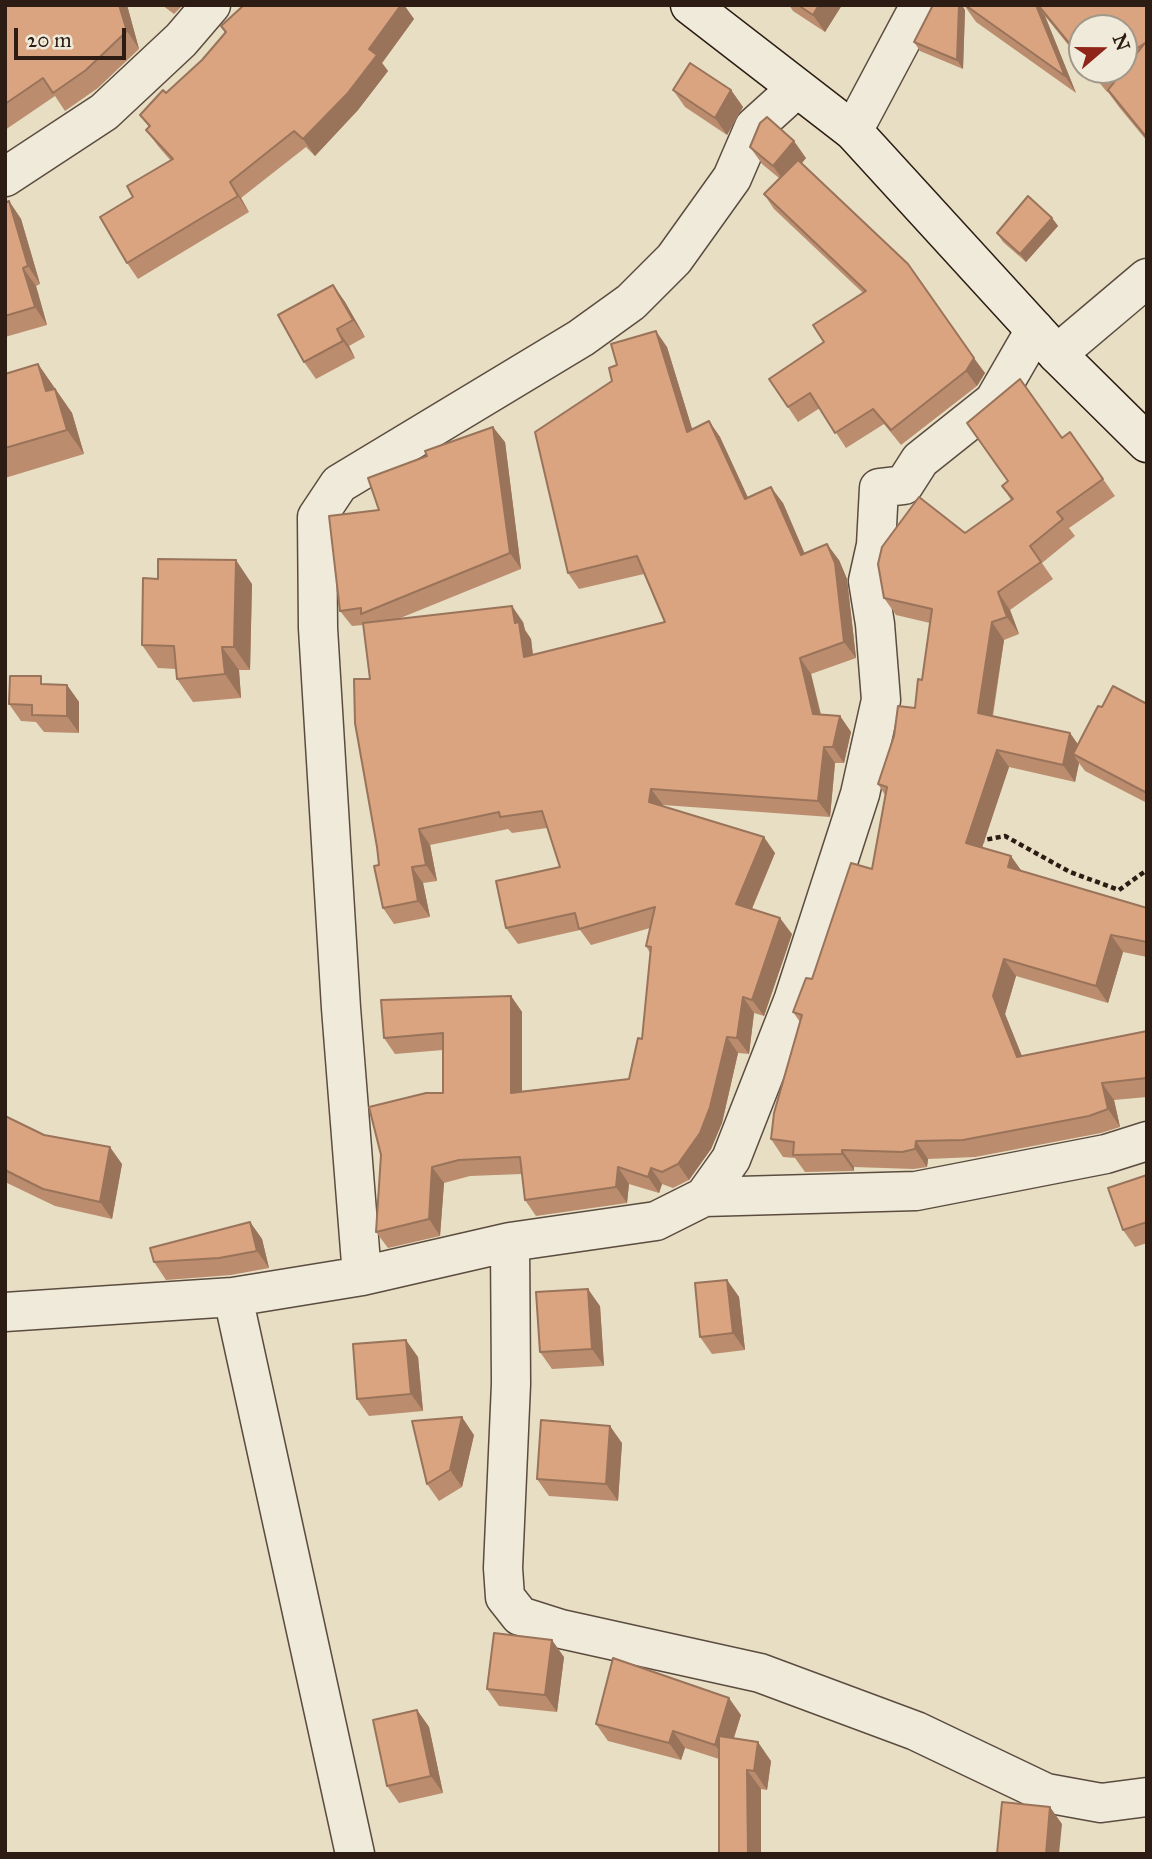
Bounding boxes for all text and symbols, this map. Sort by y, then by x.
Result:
scale bar [18,14,130,58]
north arrow [1068,14,1138,84]
text: 20 m [27,27,72,53]
text: N [1108,31,1135,54]

